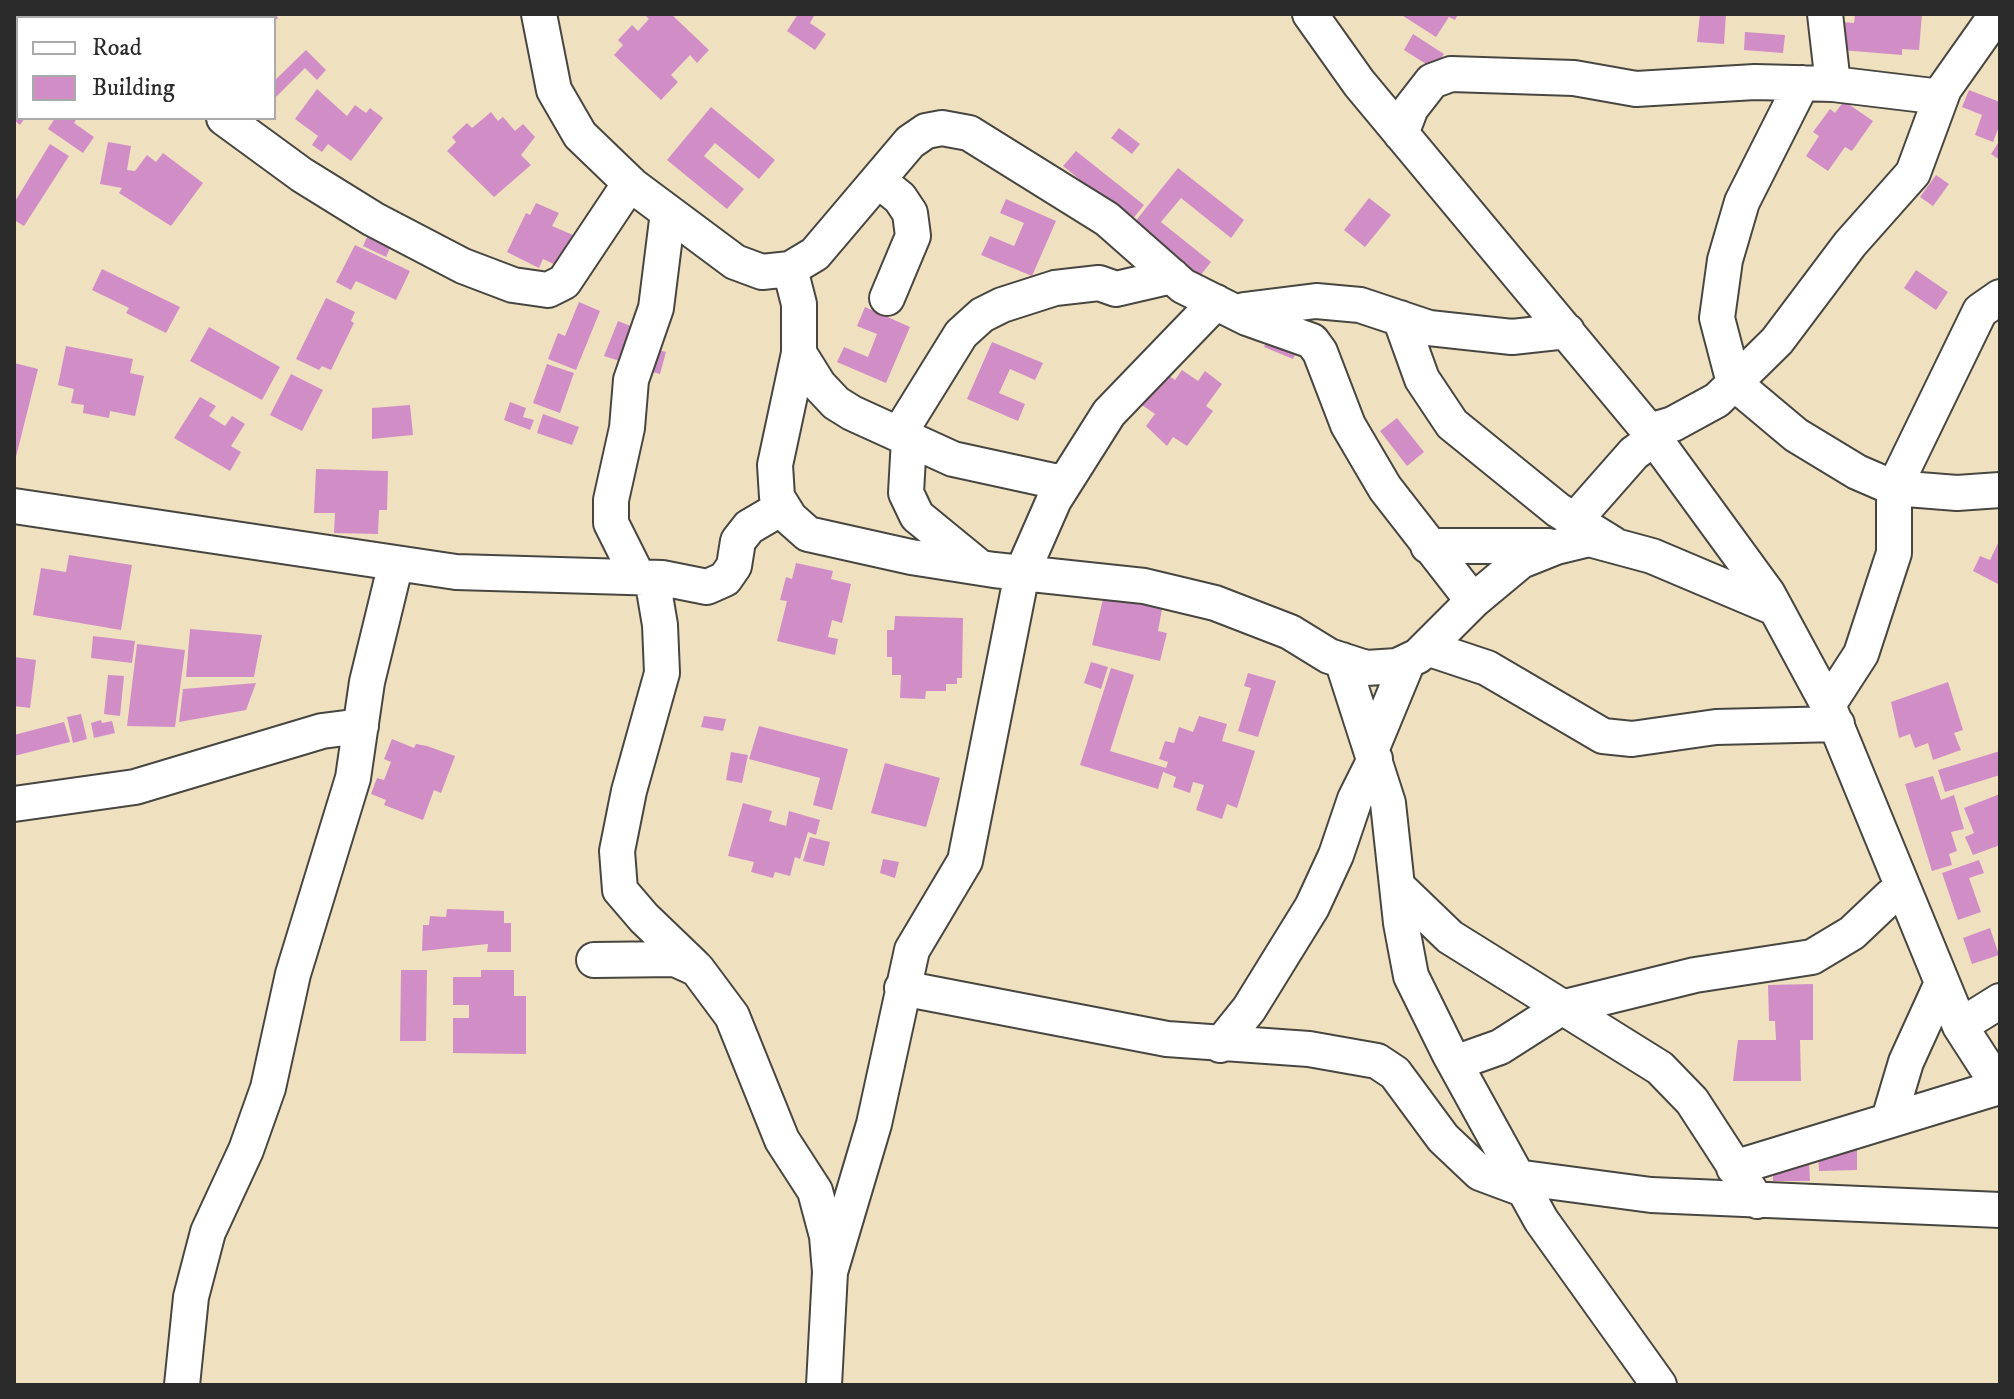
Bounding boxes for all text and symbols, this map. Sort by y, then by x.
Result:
legend [16,16,276,120]
text: Road [92,33,142,63]
text: Building [92,73,175,103]

